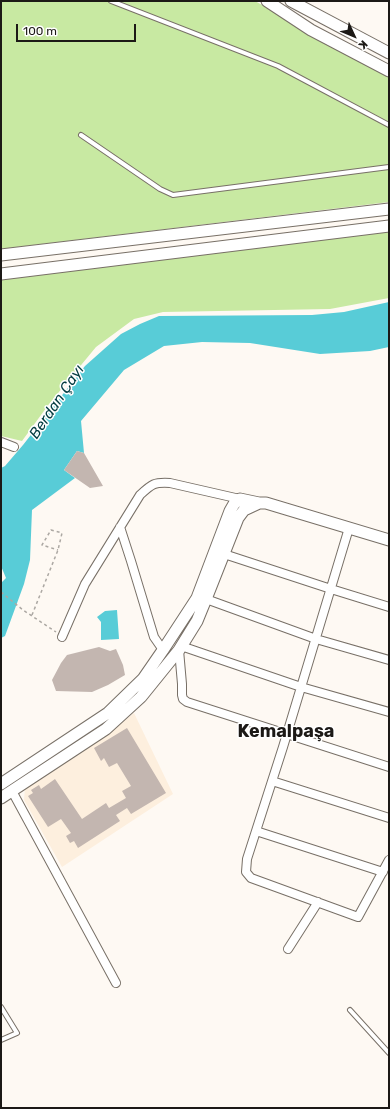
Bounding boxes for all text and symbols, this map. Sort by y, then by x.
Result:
scale bar [18,16,138,42]
north arrow [334,16,374,56]
text: 100 m [23,24,57,38]
text: K [356,38,370,52]
water label: Berdan Çayı [26,362,88,442]
district label: Kemalpaşa [238,721,334,743]

